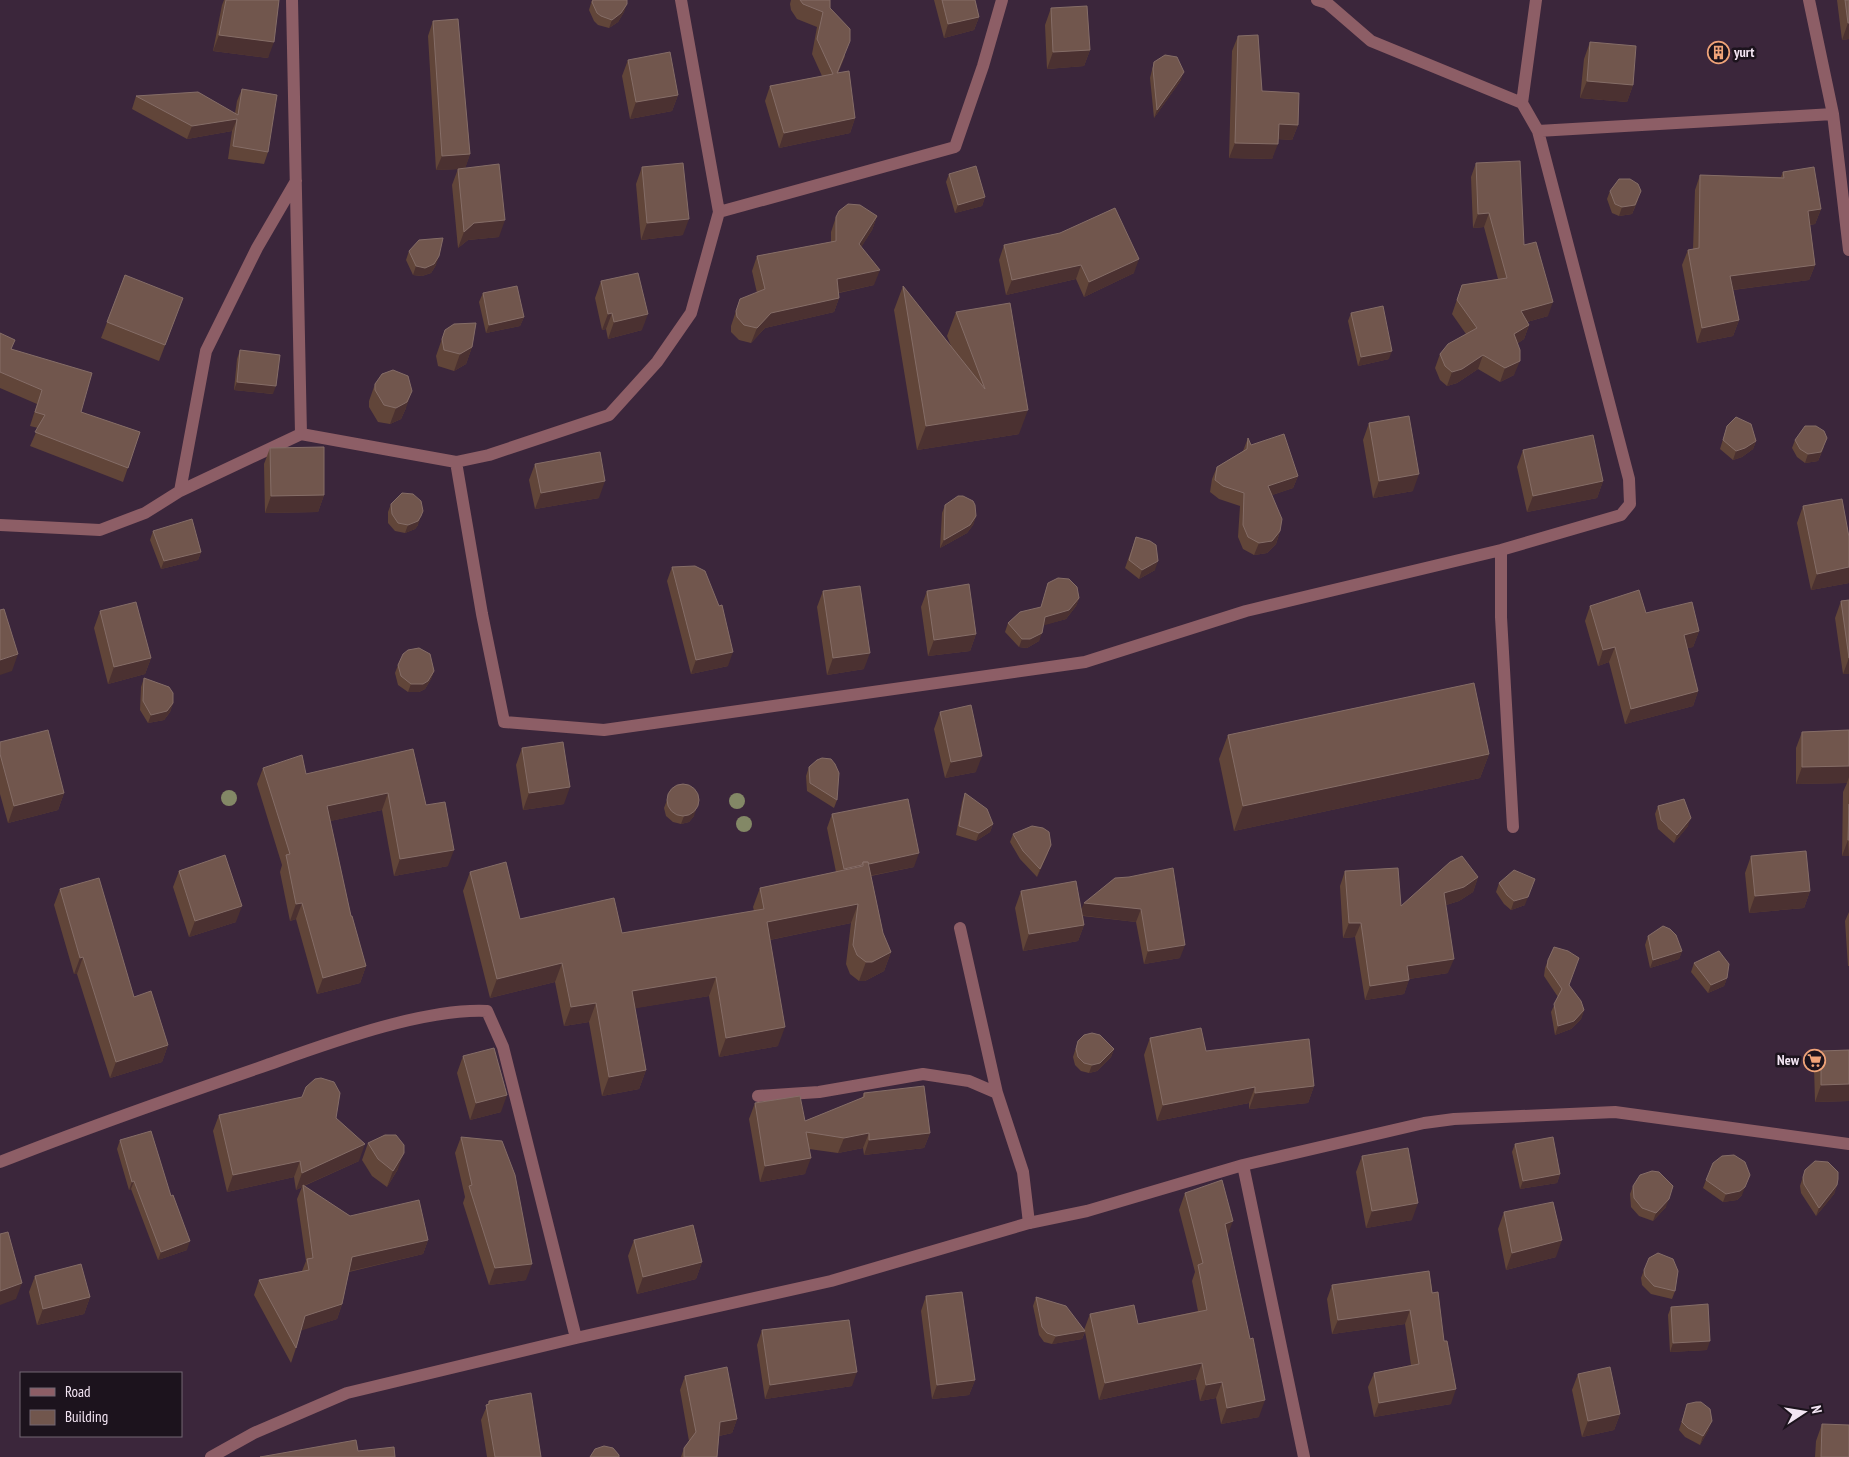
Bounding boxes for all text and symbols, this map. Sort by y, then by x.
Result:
building icon: yurt [1706,40,1730,64]
place label: yurt [1733,43,1754,61]
supermarket icon: New [1803,1048,1827,1072]
place label: New [1777,1051,1800,1069]
legend [20,1372,182,1437]
text: Road [65,1382,91,1401]
north arrow [1779,1387,1829,1437]
text: N [1807,1404,1826,1415]
text: Building [65,1407,108,1426]

